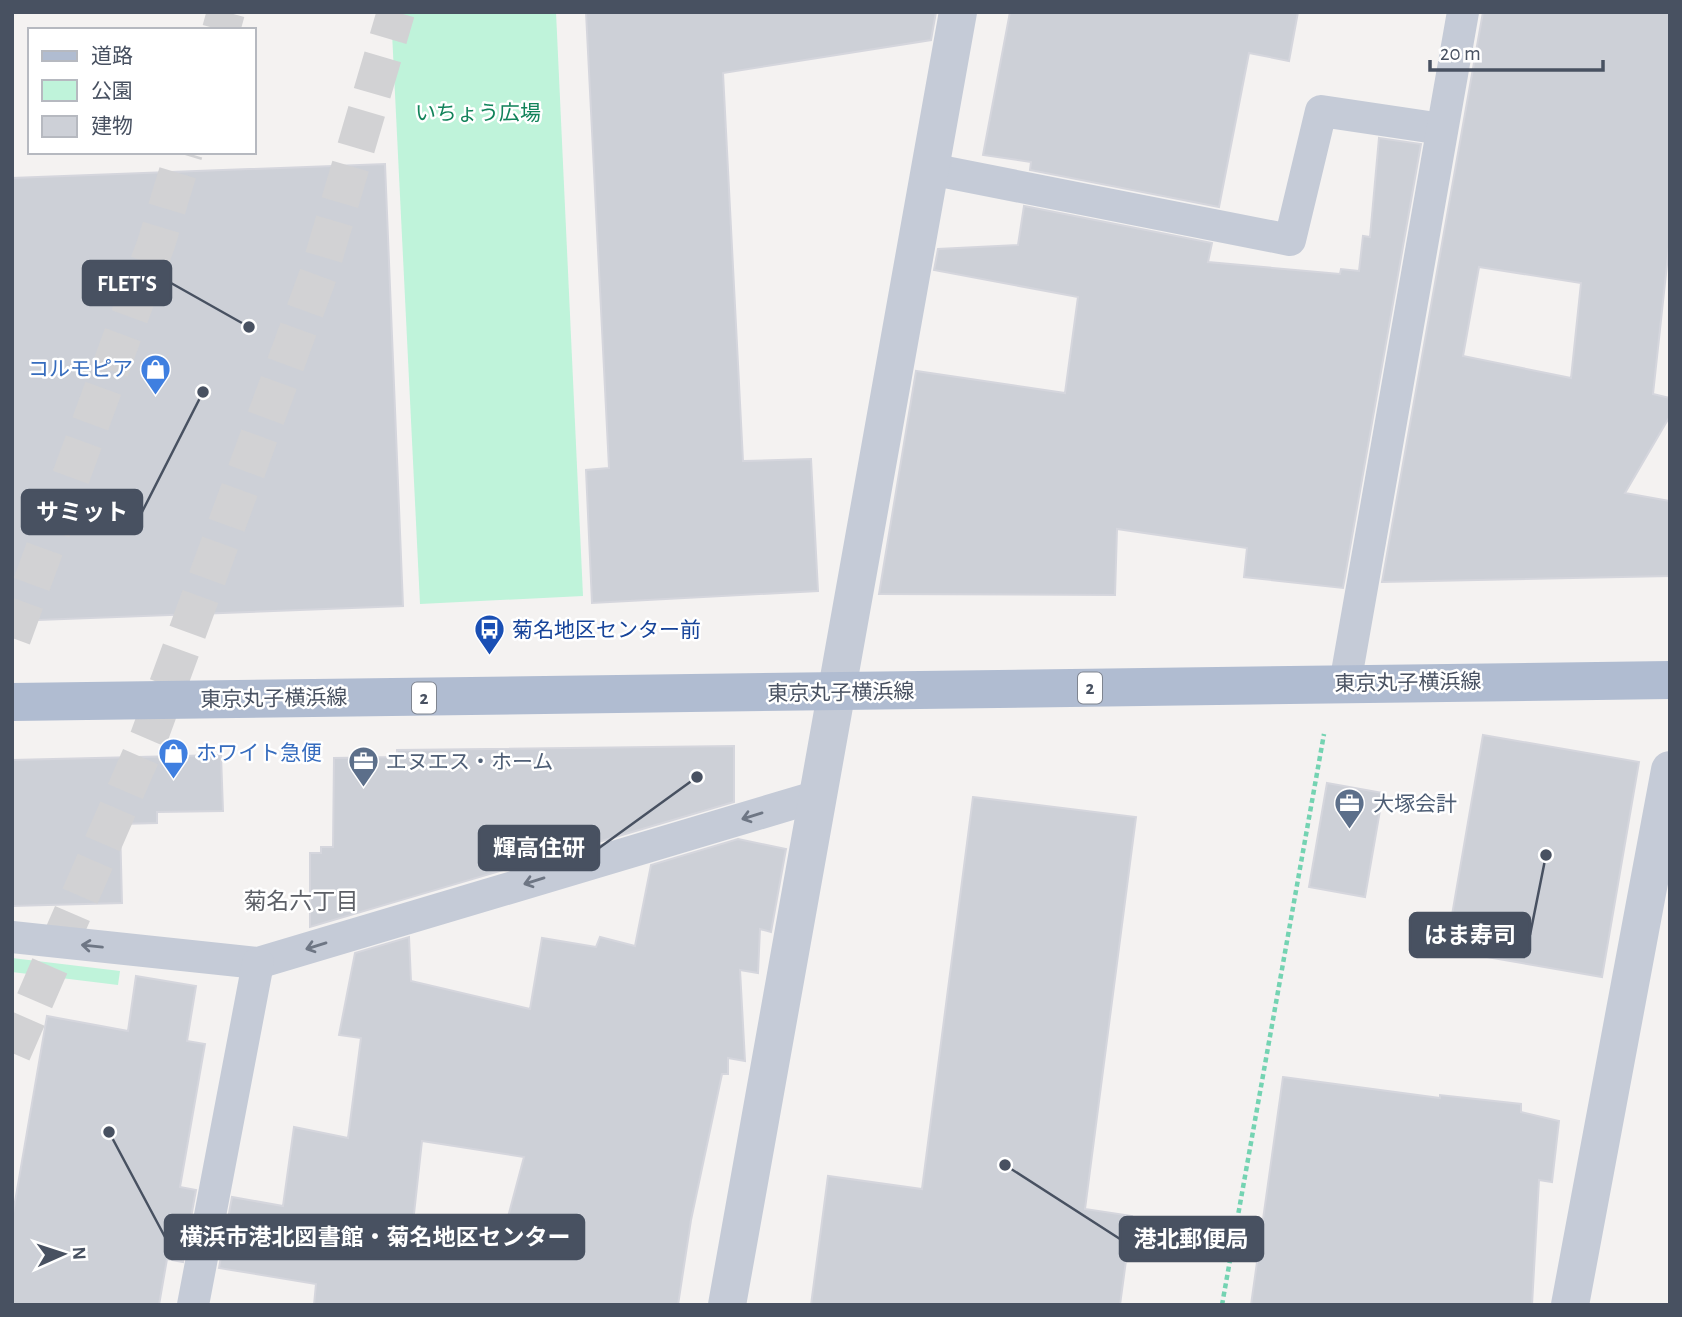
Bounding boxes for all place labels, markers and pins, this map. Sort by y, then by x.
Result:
callout: FLET'S [83,261,171,305]
shop icon: コルモピア [139,352,173,396]
place label: コルモピア [28,358,133,380]
callout: サミット [22,490,142,534]
bus stop icon: 菊名地区センター前 [472,613,506,657]
place label: 菊名地区センター前 [512,619,701,641]
shop icon: ホワイト急便 [156,736,190,780]
place label: ホワイト急便 [196,742,322,764]
office icon: エヌエス・ホーム [346,745,380,789]
place label: エヌエス・ホーム [386,752,553,773]
office icon: 大塚会計 [1333,787,1367,831]
place label: 大塚会計 [1373,793,1457,815]
callout: 輝高住研 [479,826,599,870]
callout: はま寿司 [1410,913,1530,957]
callout: 横浜市港北図書館・菊名地区センター [165,1215,584,1259]
callout: 港北郵便局 [1120,1217,1263,1261]

